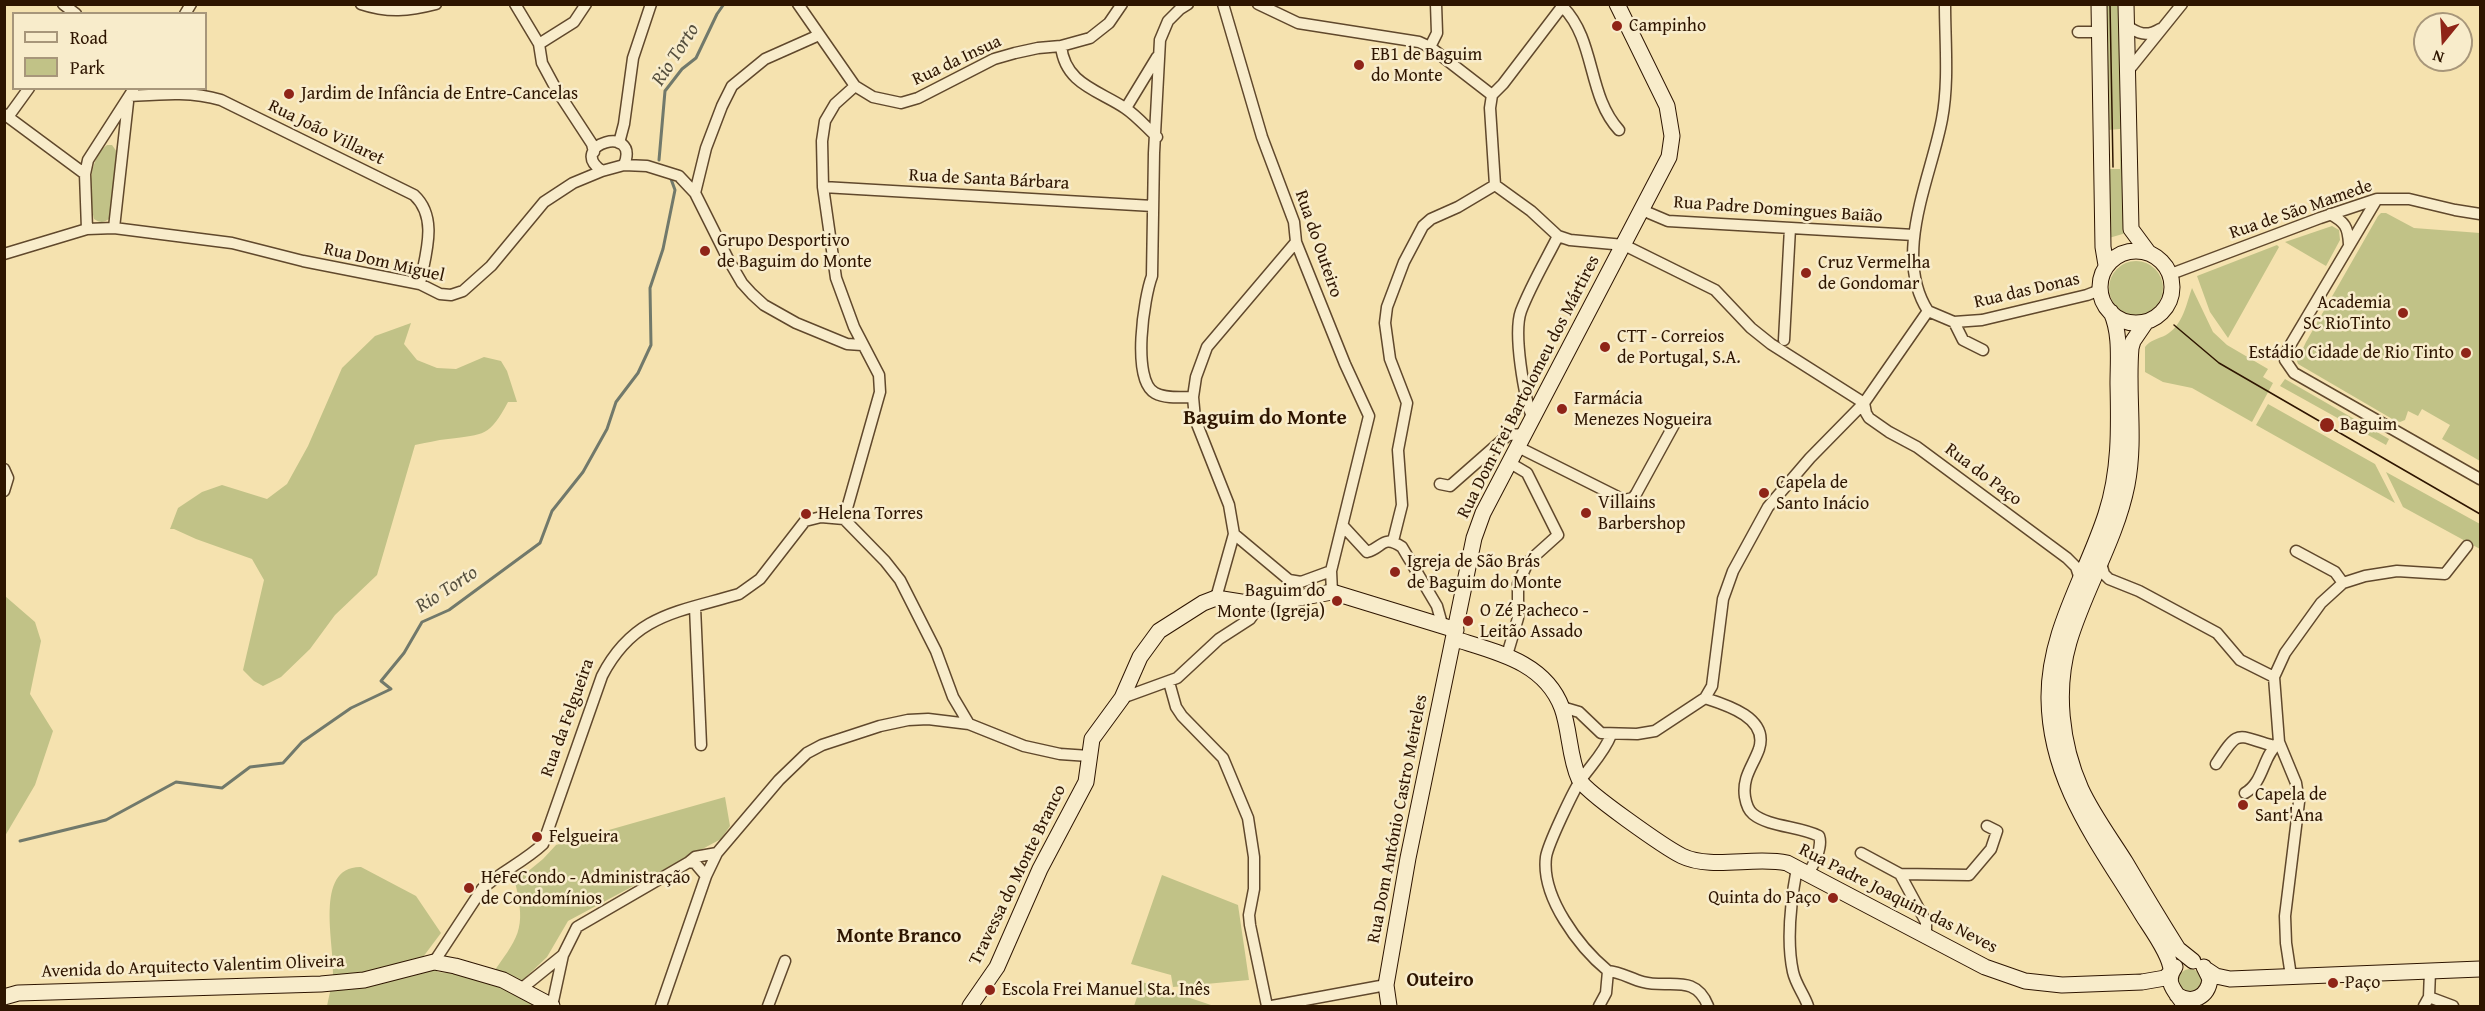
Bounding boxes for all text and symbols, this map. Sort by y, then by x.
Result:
legend [12,12,207,90]
north arrow [2413,12,2473,72]
place label: Campinho [1629,15,1706,37]
water label: Rio Torto [647,19,705,91]
marker: Campinho [1610,19,1624,33]
text: Road [70,24,108,51]
street label: Rua da Insua [909,31,1005,91]
place label: EB1 de Baguim do Monte [1371,44,1482,86]
text: N [2429,44,2447,70]
text: Park [70,54,105,81]
marker: EB1 de Baguim do Monte [1352,58,1366,72]
place label: Jardim de Infância de Entre-Cancelas [301,83,578,105]
marker: Jardim de Infância de Entre-Cancelas [282,87,296,101]
street label: Rua João Villaret [264,96,388,170]
street label: Rua de Santa Bárbara [908,165,1070,195]
street label: Rua de São Mamede [2227,175,2375,245]
street label: Rua do Outeiro [1290,187,1346,301]
street label: Rua Padre Domingues Baião [1673,192,1883,228]
place label: Grupo Desportivo de Baguim do Monte [717,230,872,272]
street label: Rua Dom Miguel [321,239,447,287]
marker: Grupo Desportivo de Baguim do Monte [698,244,712,258]
street label: Rua Dom Frei Bartolomeu dos Mártires [1453,252,1605,522]
place label: Cruz Vermelha de Gondomar [1818,252,1930,294]
marker: Cruz Vermelha de Gondomar [1799,266,1813,280]
street label: Rua das Donas [1972,268,2082,314]
place label: Academia SC RioTinto [2303,292,2391,334]
marker: Academia SC RioTinto [2396,306,2410,320]
place label: CTT - Correios de Portugal, S.A. [1617,326,1741,368]
marker: CTT - Correios de Portugal, S.A. [1598,340,1612,354]
place label: Estádio Cidade de Rio Tinto [2249,342,2454,364]
marker: Estádio Cidade de Rio Tinto [2459,346,2473,360]
place label: Farmácia Menezes Nogueira [1574,388,1712,430]
marker: Farmácia Menezes Nogueira [1555,402,1569,416]
district label: Baguim do Monte [1183,406,1347,432]
place label: Baguim [2340,414,2397,436]
marker: Baguim [2318,416,2336,434]
street label: Rua do Paço [1940,439,2026,511]
place label: Capela de Santo Inácio [1776,472,1869,514]
marker: Capela de Santo Inácio [1757,486,1771,500]
place label: Villains Barbershop [1598,492,1685,534]
place label: Helena Torres [818,503,923,525]
marker: Villains Barbershop [1579,506,1593,520]
marker: Helena Torres [799,507,813,521]
place label: Igreja de São Brás de Baguim do Monte [1407,551,1562,594]
water label: Rio Torto [411,561,483,619]
marker: Igreja de São Brás de Baguim do Monte [1388,565,1402,579]
place label: Baguim do Monte (Igreja) [1217,580,1325,622]
marker: Baguim do Monte (Igreja) [1330,594,1344,608]
place label: O Zé Pacheco - Leitão Assado [1480,600,1589,642]
marker: O Zé Pacheco - Leitão Assado [1461,614,1475,628]
street label: Rua da Felgueira [537,656,599,780]
street label: Rua Dom António Castro Meireles [1363,693,1433,945]
street label: Travessa do Monte Branco [965,781,1071,969]
place label: Capela de Sant'Ana [2255,784,2327,826]
marker: Capela de Sant'Ana [2236,798,2250,812]
place label: Felgueira [549,826,619,848]
marker: Felgueira [530,830,544,844]
street label: Rua Padre Joaquim das Neves [1795,839,2001,959]
place label: HeFeCondo - Administração de Condomínios [481,867,690,910]
marker: HeFeCondo - Administração de Condomínios [462,881,476,895]
place label: Quinta do Paço [1708,887,1821,909]
marker: Quinta do Paço [1826,891,1840,905]
district label: Monte Branco [837,925,961,949]
street label: Avenida do Arquitecto Valentim Oliveira [41,951,345,983]
district label: Outeiro [1406,969,1474,993]
place label: Paço [2345,972,2380,994]
marker: Paço [2326,976,2340,990]
place label: Escola Frei Manuel Sta. Inês [1002,979,1210,1001]
marker: Escola Frei Manuel Sta. Inês [983,983,997,997]

